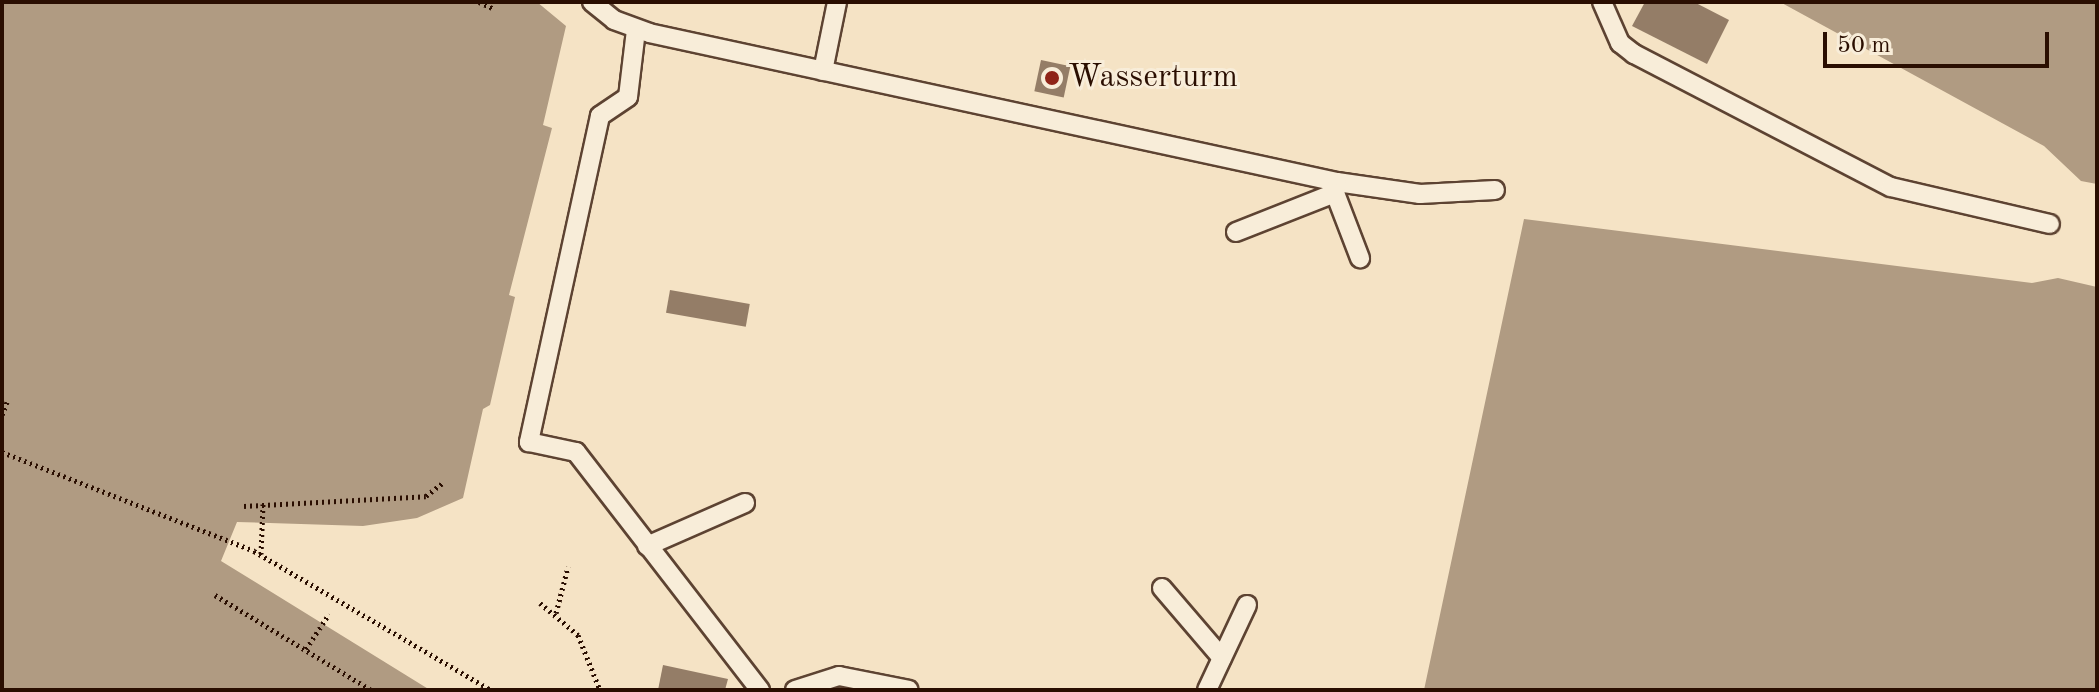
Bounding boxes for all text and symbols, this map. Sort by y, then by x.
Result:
scale bar [1827,16,2053,66]
text: 50 m [1837,34,1891,58]
place label: Wasserturm [1068,59,1238,97]
marker: Wasserturm [1043,69,1061,87]

